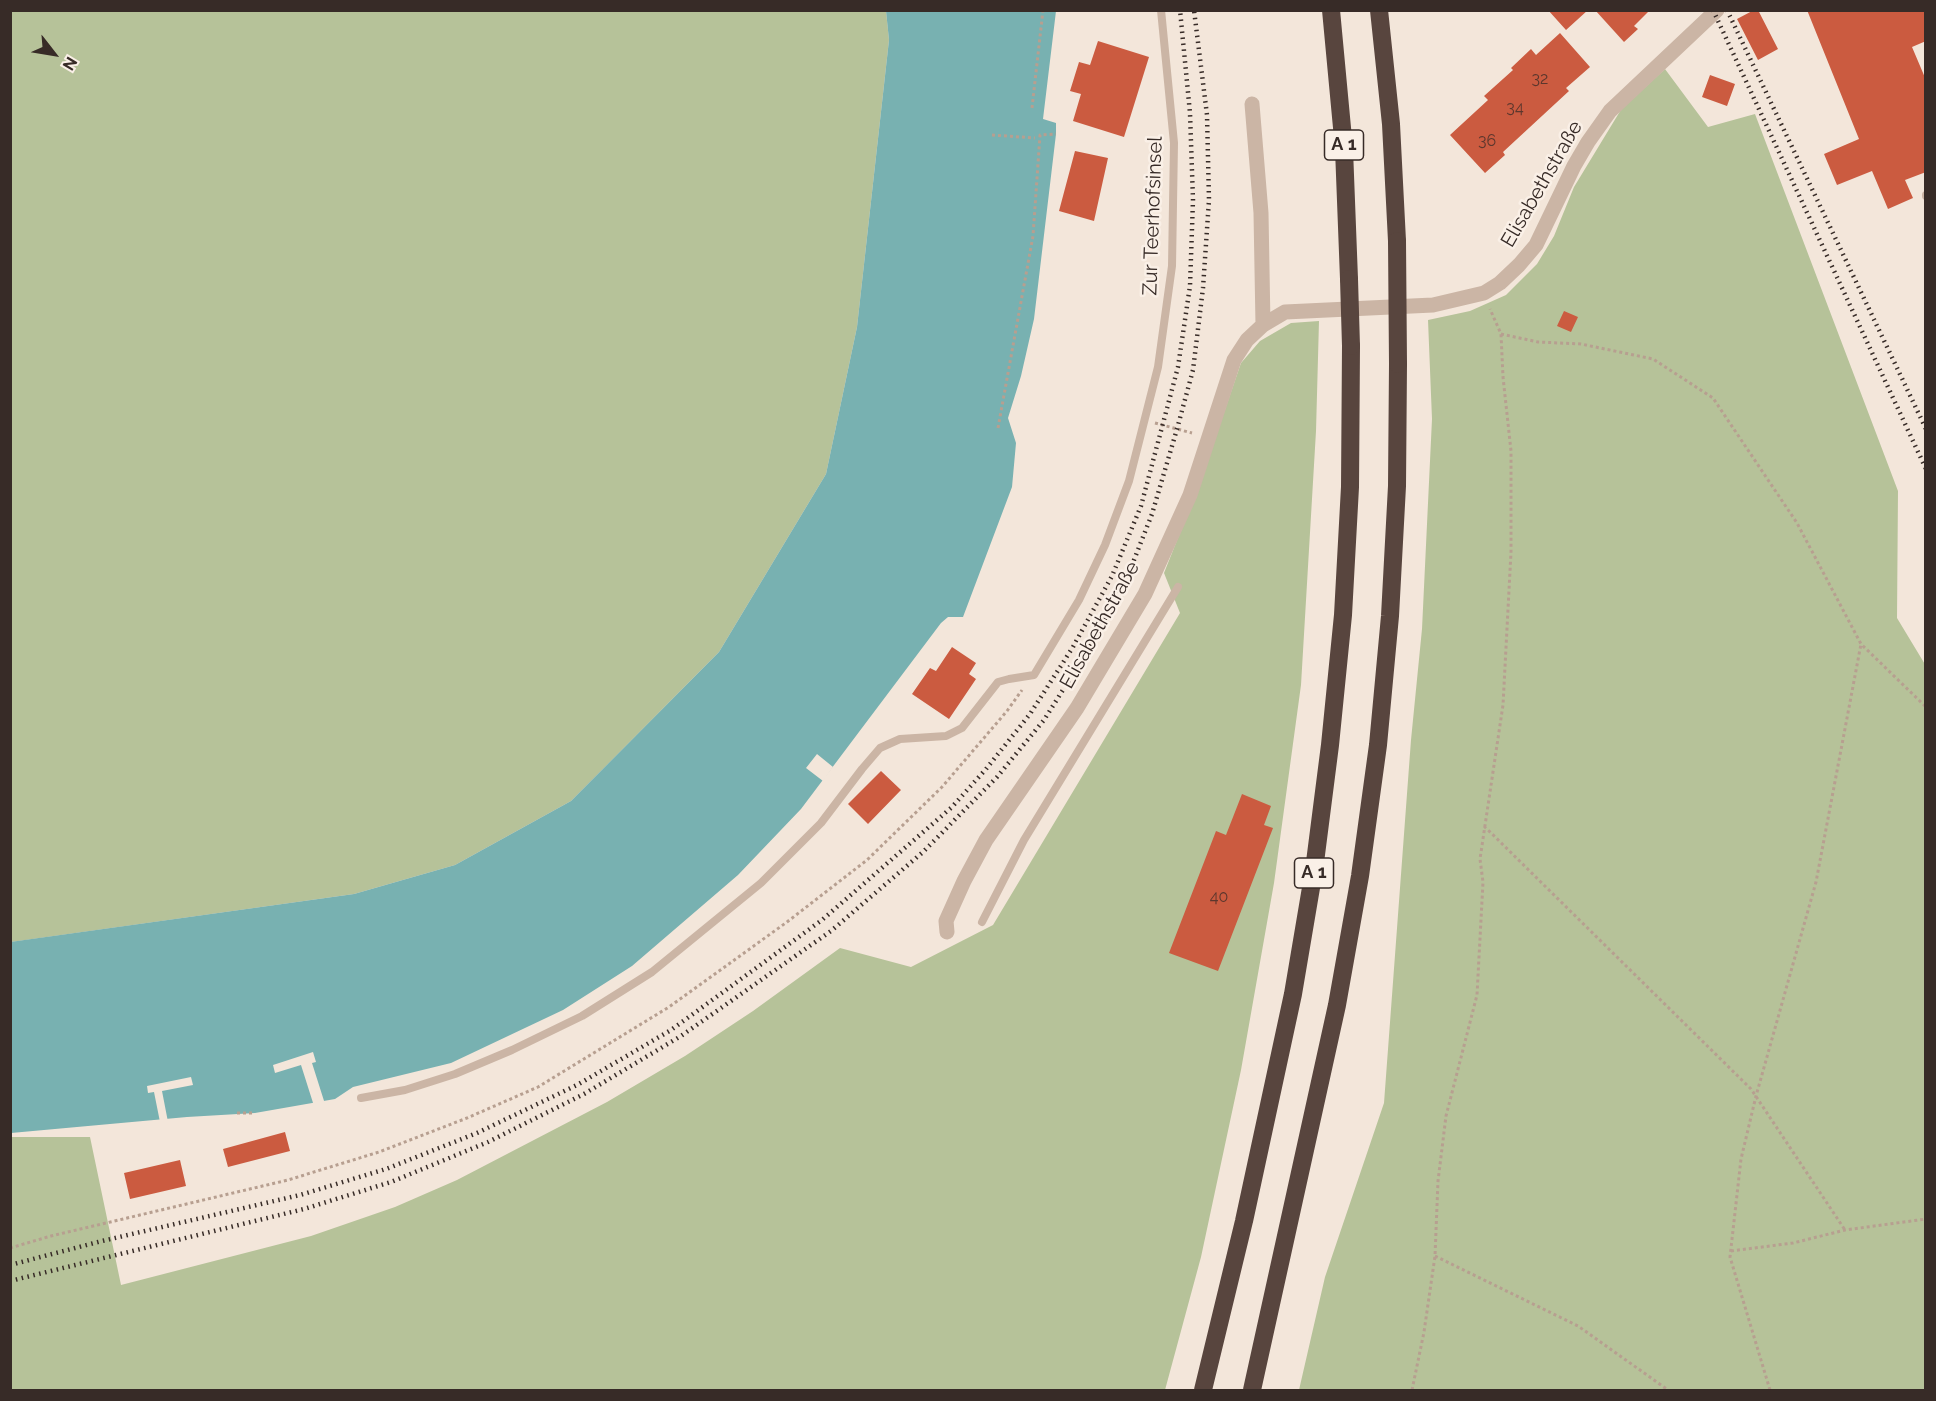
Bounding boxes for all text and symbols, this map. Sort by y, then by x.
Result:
north arrow [24,24,84,84]
text: N [59,53,81,74]
house number: 32 [1532,69,1548,89]
house number: 34 [1506,98,1524,118]
street label: Elisabethstraße [1496,117,1588,251]
road number: A 1 [1324,130,1364,160]
house number: 36 [1478,131,1496,151]
street label: Zur Teerhofsinsel [1138,136,1168,296]
street label: Elisabethstraße [1055,557,1145,693]
road number: A 1 [1294,858,1334,888]
house number: 40 [1210,887,1228,907]

